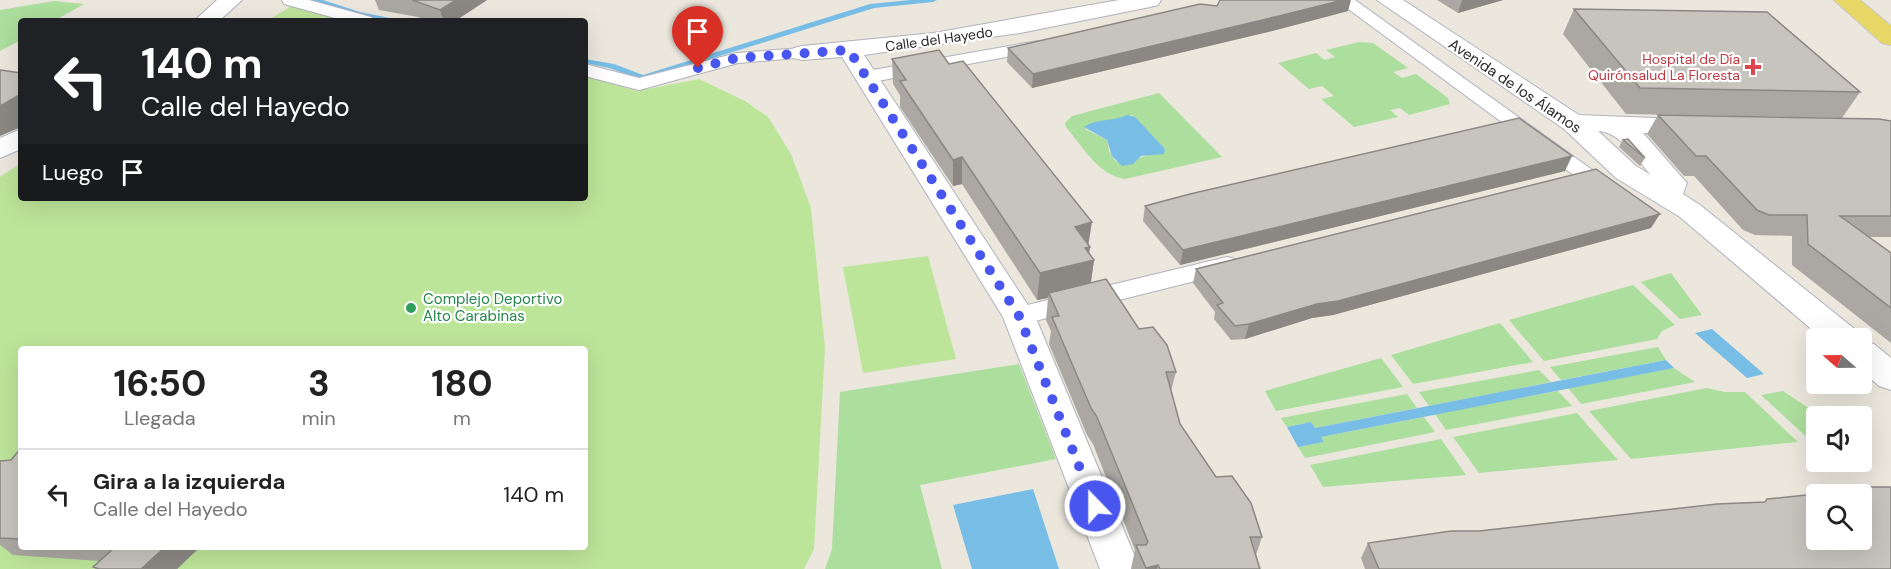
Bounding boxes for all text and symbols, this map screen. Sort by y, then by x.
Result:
pin [672,6,723,68]
icon: arrive [681,15,714,48]
street label: Calle del Hayedo [884,23,994,55]
street label: Avenida de los Álamos [1445,34,1585,138]
text: 140 m [141,36,263,91]
icon: left [42,42,120,120]
place label: Hospital de Día Quirónsalud La Floresta [1588,50,1740,84]
marker: Hospital de Día Quirónsalud La Floresta [1744,58,1762,76]
text: Calle del Hayedo [141,89,350,124]
icon: arrive [116,156,149,189]
text: Luego [42,158,104,187]
place label: Complejo Deportivo Alto Carabinas [423,289,562,326]
marker: Complejo Deportivo Alto Carabinas [404,301,418,315]
north arrow [1806,328,1872,394]
map controls [1806,328,1872,550]
text: 16:50 [113,360,206,407]
text: 3 [308,360,330,407]
text: 180 [431,360,493,407]
text: Llegada [124,405,196,431]
text: min [302,405,336,431]
text: m [453,405,471,431]
button: sound [1806,406,1872,472]
text: Gira a la izquierda [93,467,285,496]
position arrow [1063,474,1127,538]
icon: left [42,478,75,511]
text: 140 m [503,480,564,509]
button: search [1806,484,1872,550]
text: Calle del Hayedo [93,496,248,522]

